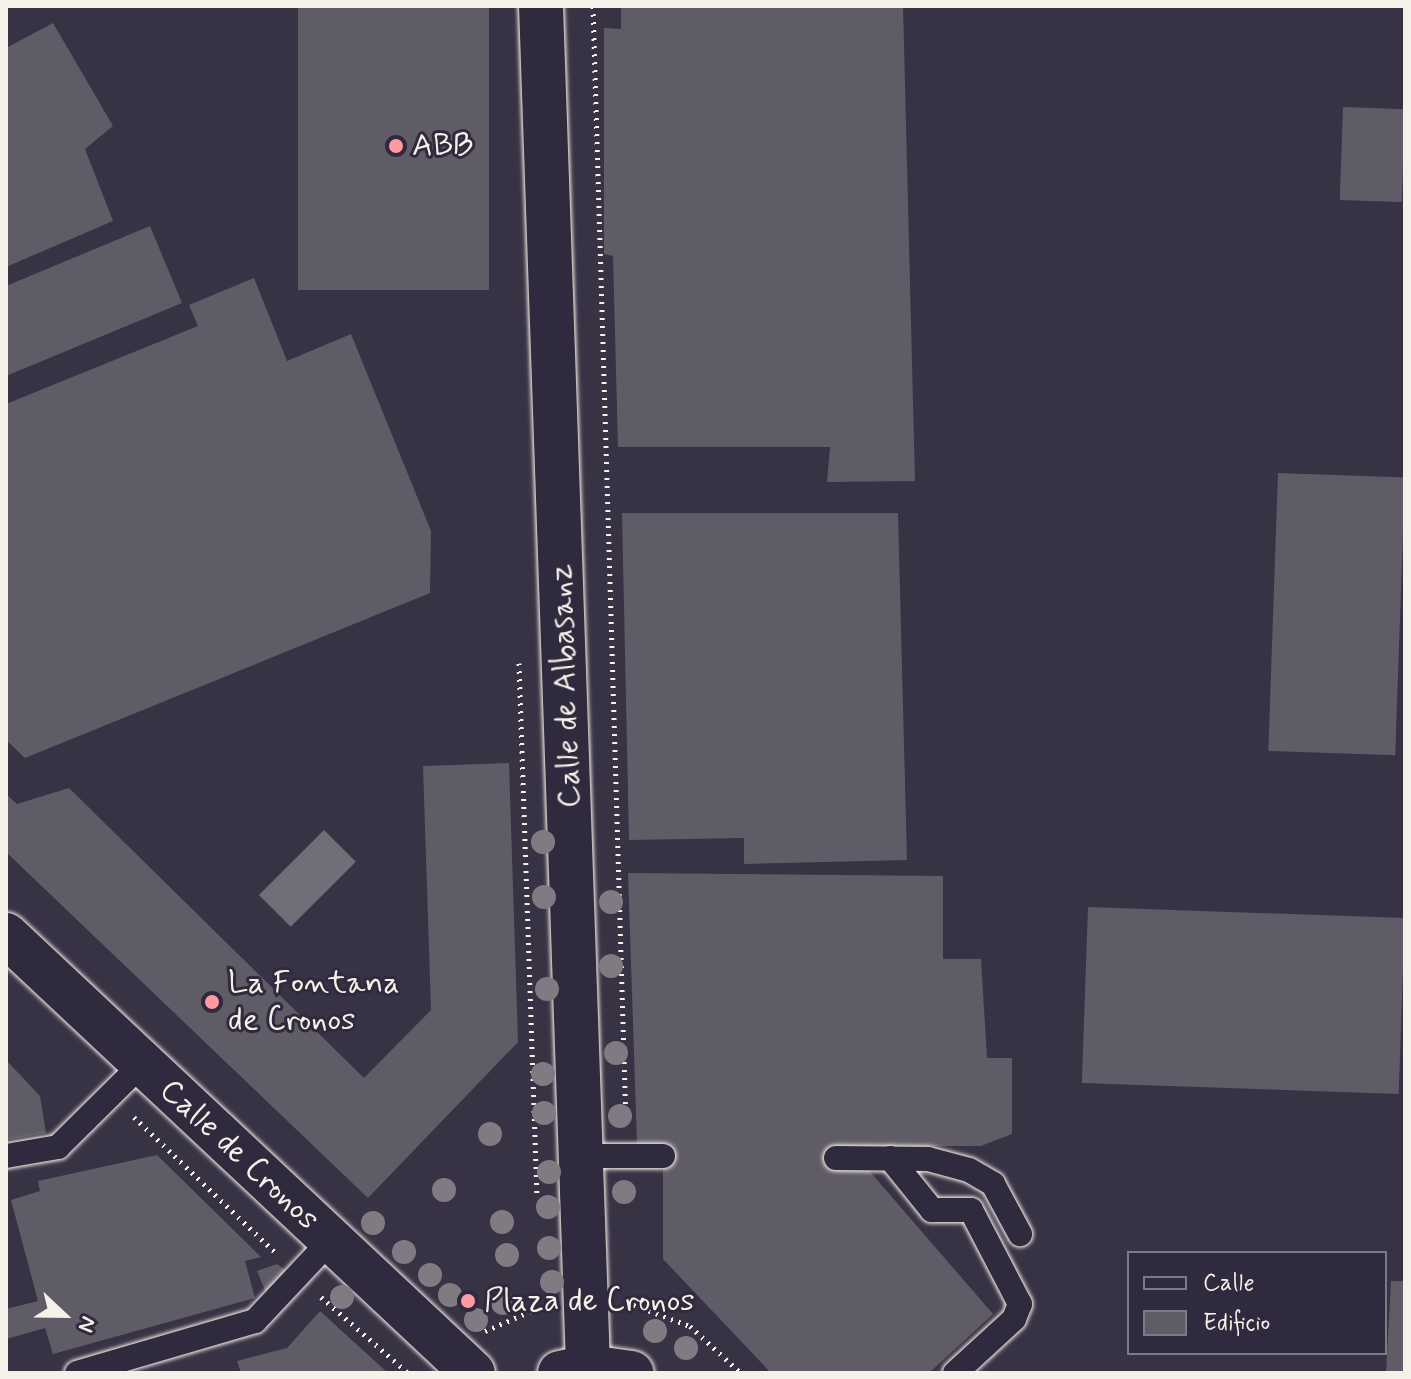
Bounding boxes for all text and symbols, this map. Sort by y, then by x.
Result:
place label: ABB [412,127,473,165]
marker: ABB [387,137,405,155]
street label: Calle de Albasanz [543,563,589,809]
place label: La Fontana de Cronos [228,965,386,1040]
marker: La Fontana de Cronos [203,993,221,1011]
street label: Calle de Cronos [150,1070,328,1240]
legend [1127,1251,1387,1355]
text: Calle [1203,1268,1255,1299]
north arrow [24,1275,104,1355]
place label: Plaza de Cronos [484,1282,699,1320]
marker: Plaza de Cronos [459,1292,477,1310]
text: Edificio [1203,1308,1270,1339]
text: N [71,1312,102,1336]

